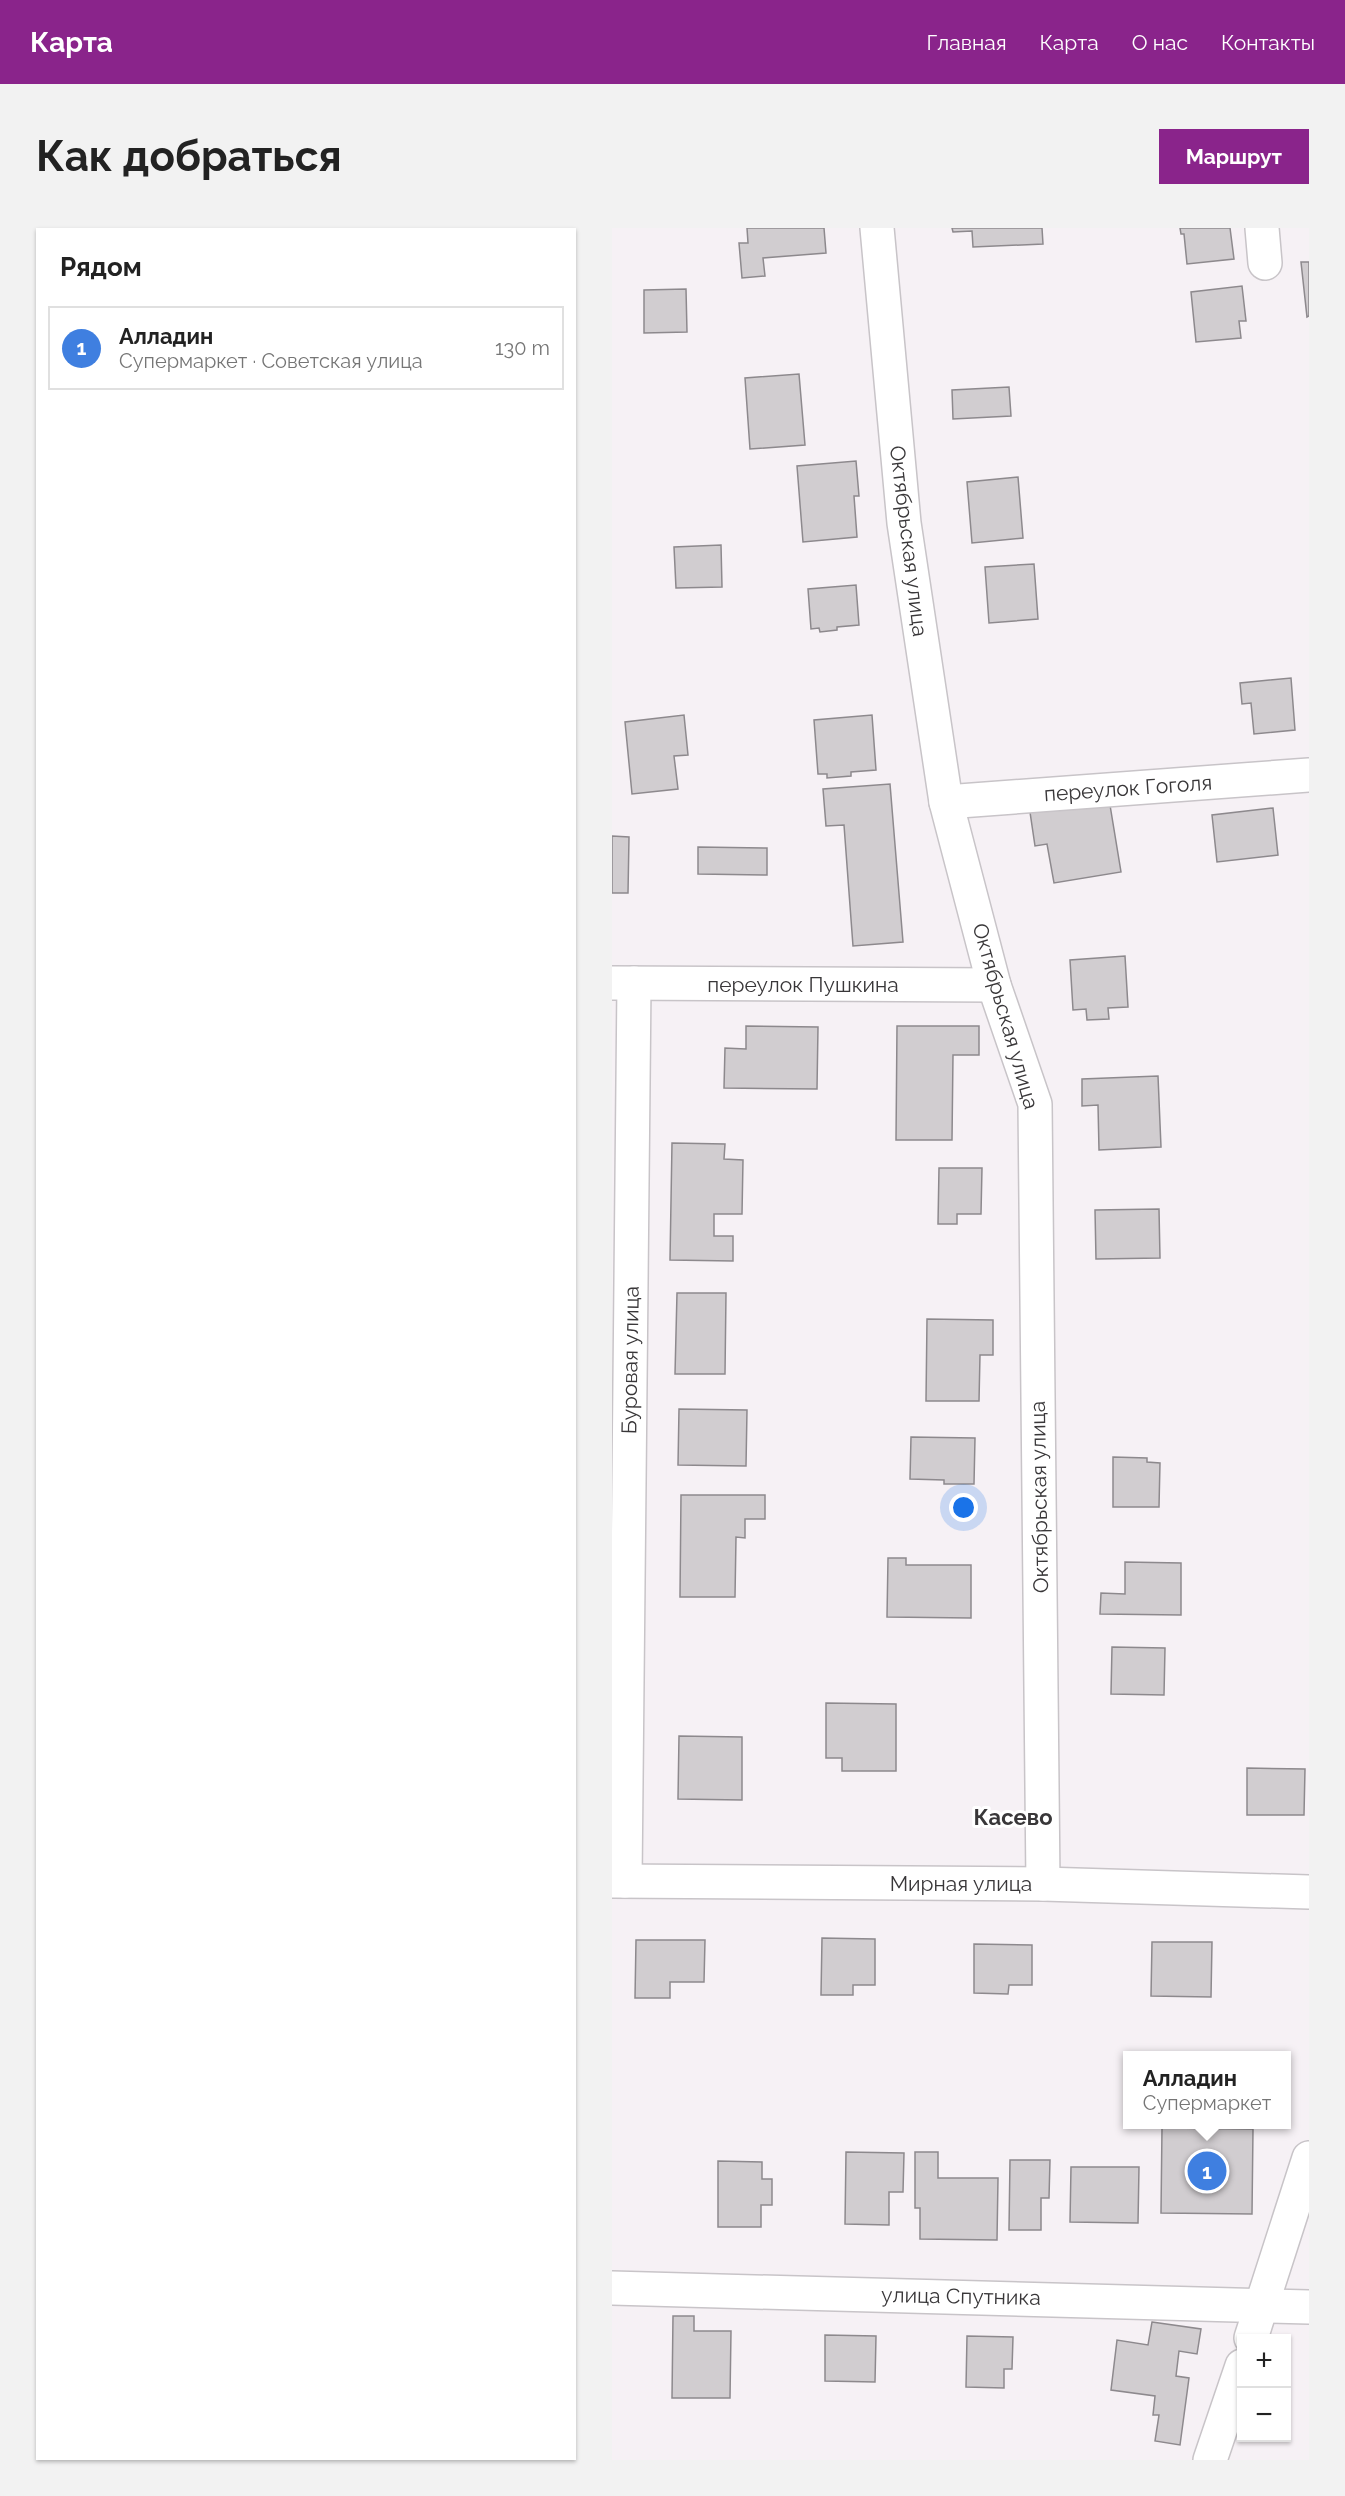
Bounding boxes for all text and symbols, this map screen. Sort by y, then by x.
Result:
text: Карта [30,26,113,59]
text: Главная [927,30,1007,55]
text: Карта [1040,30,1099,55]
text: О нас [1132,30,1188,55]
text: Контакты [1221,30,1315,55]
button: Маршрут [1159,129,1309,184]
text: Как добраться [36,132,342,181]
text: Рядом [60,252,142,282]
text: Алладин [119,323,213,349]
text: 1 [77,336,86,360]
text: 130 m [495,336,550,360]
text: Супермаркет · Советская улица [119,349,423,373]
street label: Октябрьская улица [885,444,933,638]
street label: переулок Гоголя [1043,770,1213,806]
street label: Октябрьская улица [967,920,1045,1112]
street label: переулок Пушкина [707,972,899,997]
street label: Буровая улица [616,1286,644,1434]
street label: Октябрьская улица [1025,1401,1053,1593]
your location [949,1493,978,1522]
district label: Касево [974,1804,1052,1830]
street label: Мирная улица [890,1871,1032,1896]
popup [1123,2051,1291,2129]
text: Алладин [1143,2065,1237,2091]
text: Супермаркет [1143,2091,1271,2115]
pin: 1 [1188,2148,1226,2194]
street label: улица Спутника [881,2282,1041,2310]
map controls [1237,2334,1291,2442]
button: + [1237,2334,1291,2388]
button: − [1237,2388,1291,2442]

